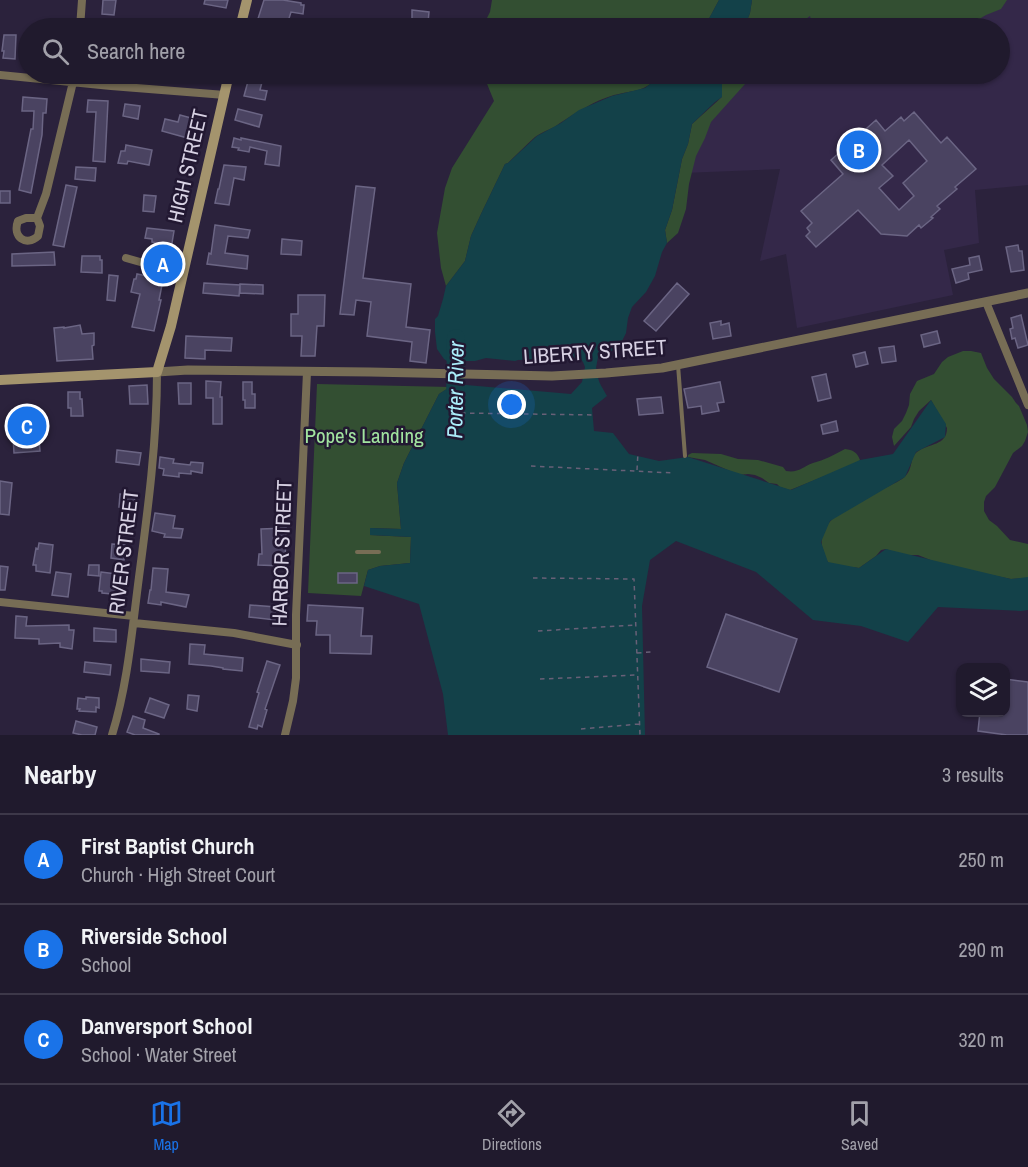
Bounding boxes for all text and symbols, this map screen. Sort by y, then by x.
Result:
search box [18,18,1010,84]
icon: search [39,35,72,68]
text: Search here [87,36,185,66]
street label: HIGH STREET [160,106,215,226]
pin: B [840,128,878,172]
pin: A [144,242,182,286]
street label: LIBERTY STREET [522,332,668,371]
water label: Porter River [439,340,471,439]
your location [497,390,526,419]
pin: C [8,404,46,448]
park label: Pope's Landing [304,421,424,450]
street label: HARBOR STREET [264,479,299,627]
street label: RIVER STREET [101,487,146,616]
map controls [956,663,1010,717]
button: layers [956,663,1010,717]
text: Nearby [24,757,96,792]
text: 3 results [942,761,1004,788]
text: First Baptist Church [81,831,254,861]
text: A [38,846,49,873]
text: 250 m [958,846,1004,873]
text: Church · High Street Court [81,861,275,888]
text: Riverside School [81,921,227,951]
text: B [38,936,49,963]
text: 290 m [958,936,1004,963]
text: School [81,951,131,978]
text: Danversport School [81,1011,252,1041]
text: C [38,1026,49,1053]
text: 320 m [958,1026,1004,1053]
text: School · Water Street [81,1041,236,1068]
tab: Map [150,1097,183,1155]
tab: Directions [482,1097,542,1155]
tab: Saved [841,1097,878,1155]

